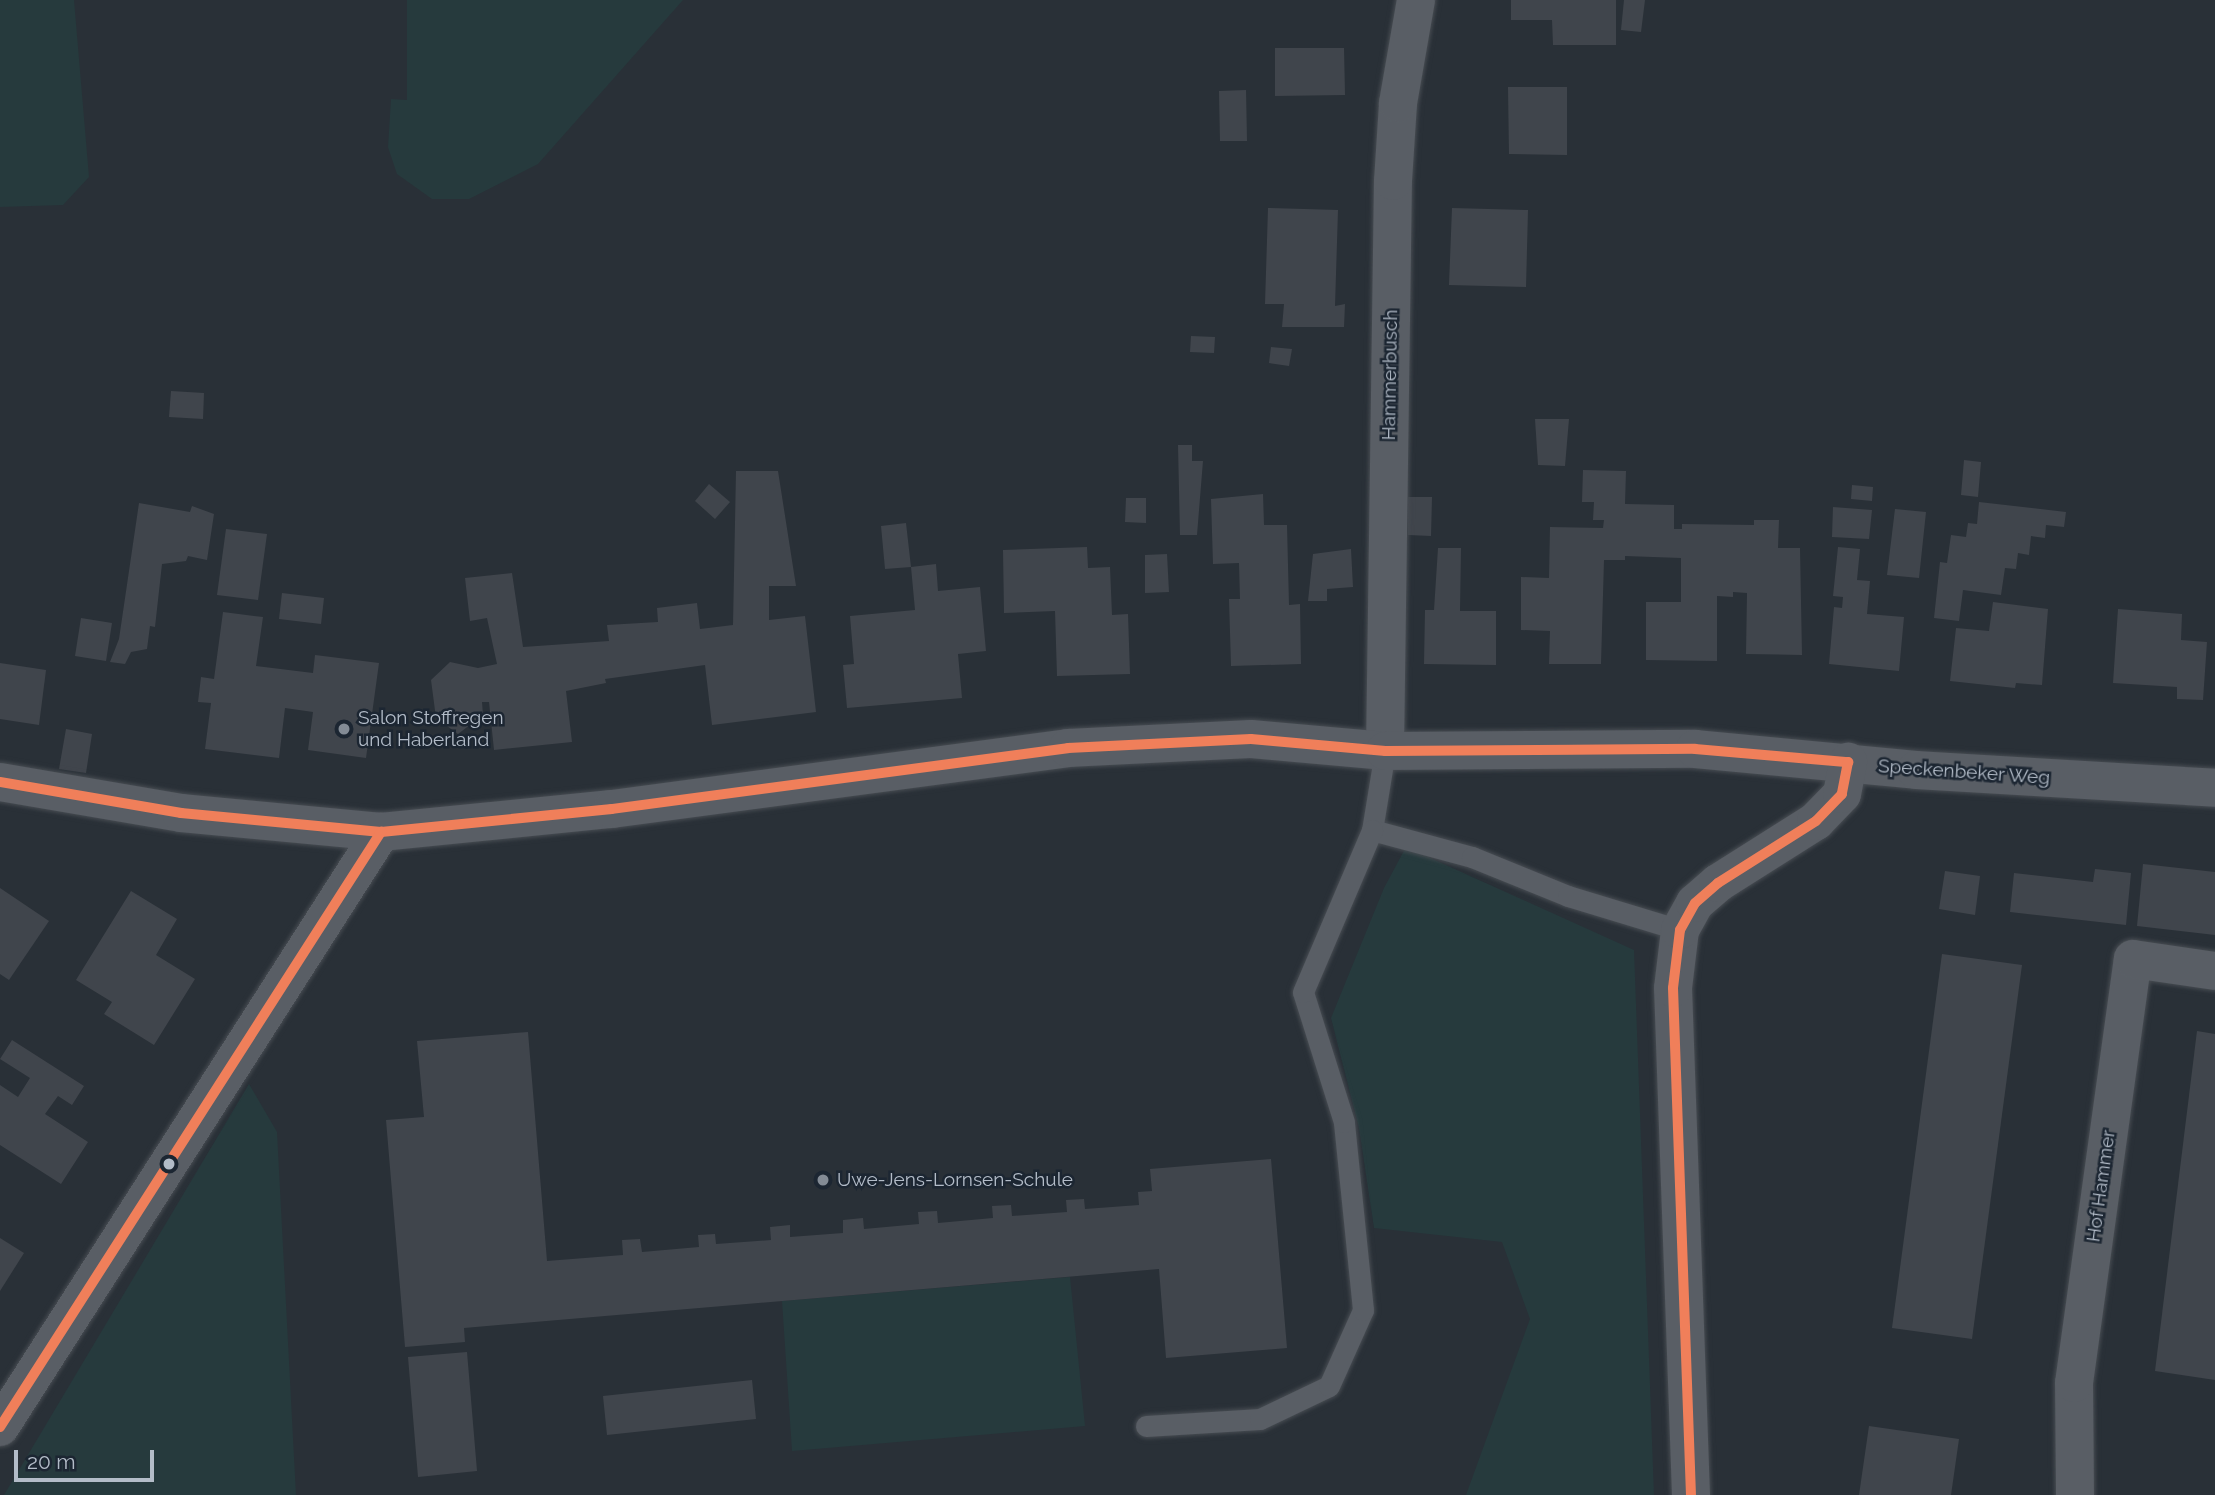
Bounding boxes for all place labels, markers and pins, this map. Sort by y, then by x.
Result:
place label: Salon Stoffregen und Haberland [358,707,504,751]
marker: Salon Stoffregen und Haberland [336,721,352,737]
unlabelled marker [162,1157,176,1171]
place label: Uwe-Jens-Lornsen-Schule [837,1169,1073,1191]
marker: Uwe-Jens-Lornsen-Schule [815,1172,831,1188]

